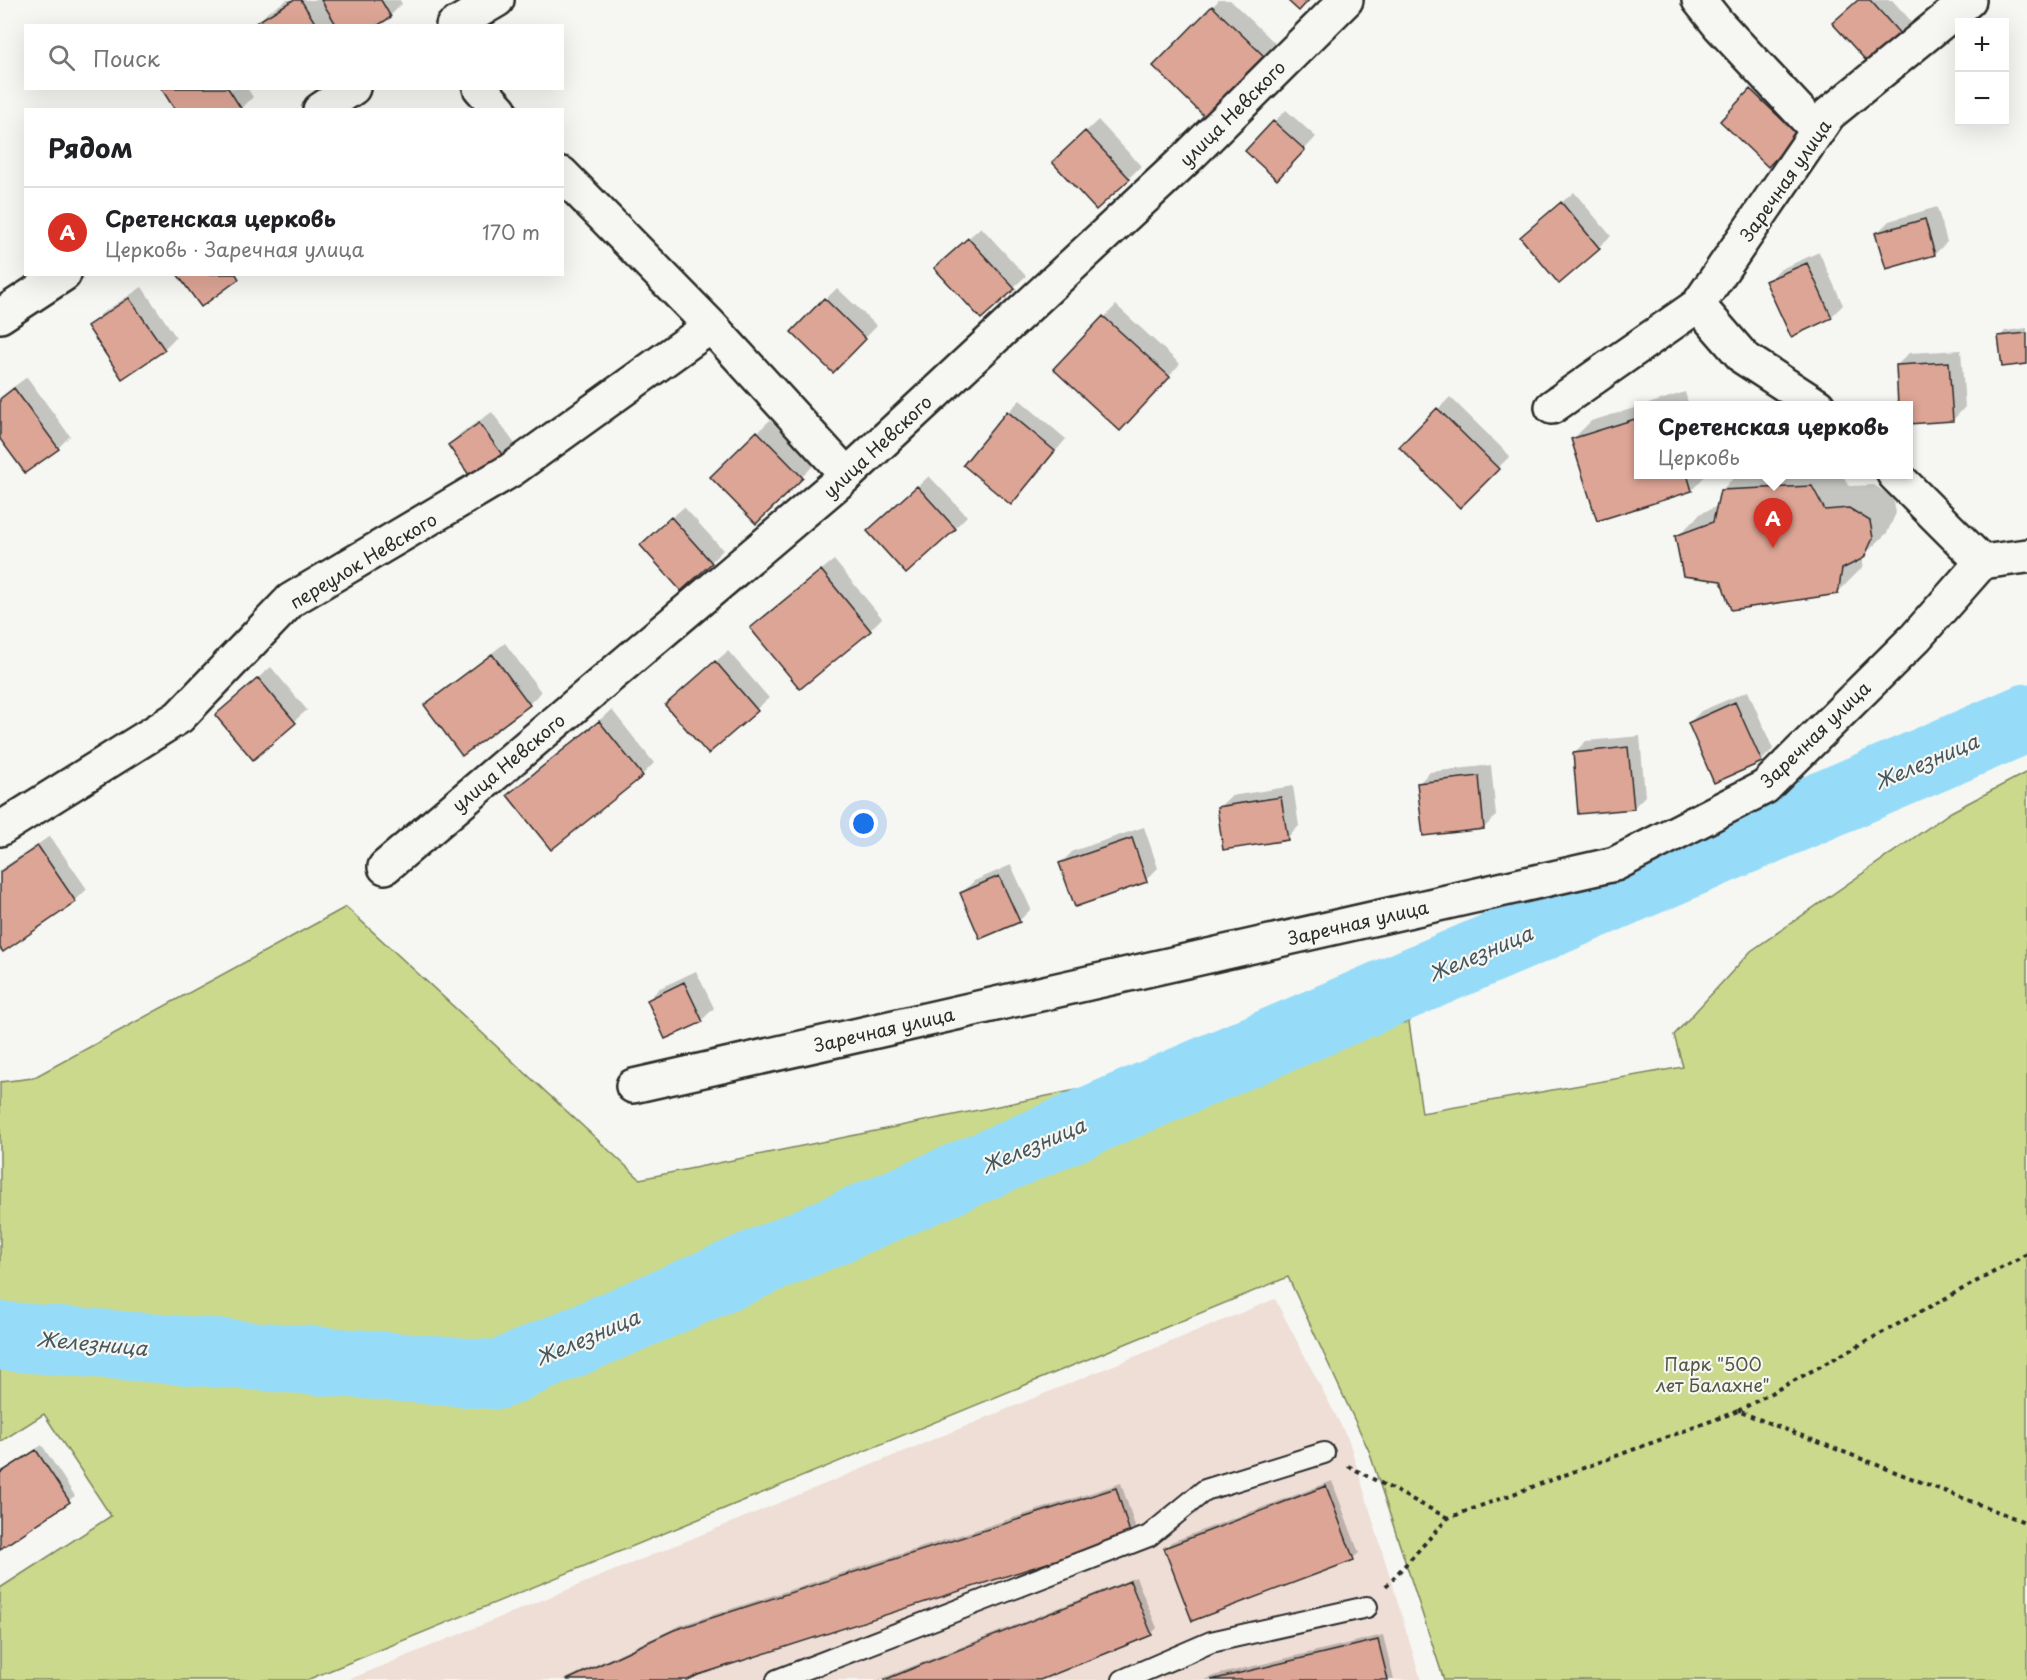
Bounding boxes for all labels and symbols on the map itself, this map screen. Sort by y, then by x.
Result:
street label: улица Невского [1173,54,1291,172]
street label: Заречная улица [1733,113,1838,247]
street label: улица Невского [816,388,938,504]
pin: A [1754,498,1792,548]
street label: переулок Невского [284,505,442,615]
street label: Заречная улица [1754,674,1876,794]
street label: улица Невского [445,706,571,818]
water label: Железница [1869,725,1984,796]
your location [849,809,878,838]
street label: Заречная улица [1285,893,1432,951]
water label: Железница [1423,917,1538,988]
street label: Заречная улица [811,1000,958,1058]
water label: Железница [976,1109,1091,1180]
water label: Железница [530,1301,645,1372]
water label: Железница [36,1323,150,1363]
park label: Парк "500 лет Балахне" [1655,1350,1770,1398]

